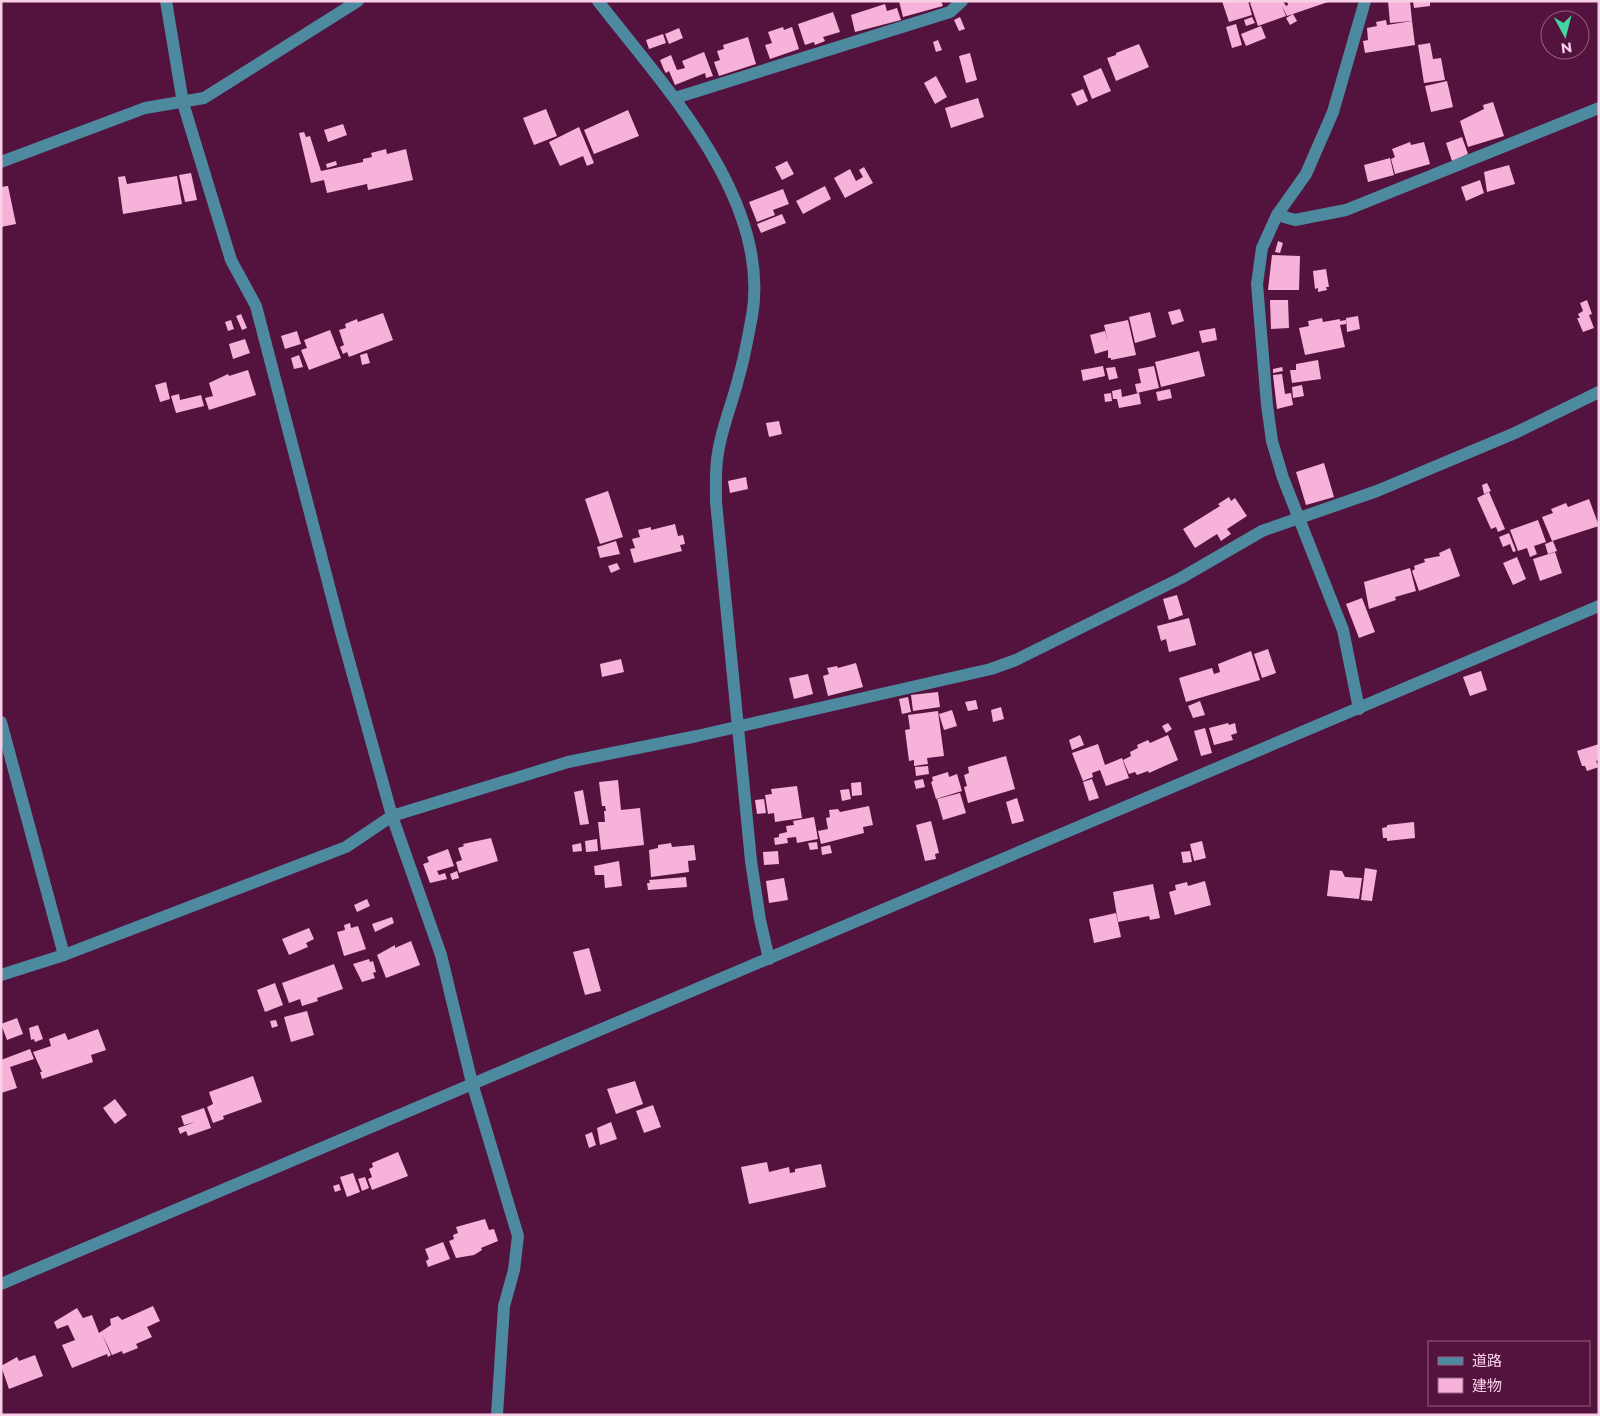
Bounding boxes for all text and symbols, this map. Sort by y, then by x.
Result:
north arrow [1540,10,1590,60]
text: N [1560,38,1573,58]
legend [1428,1341,1590,1406]
text: 道路 [1472,1351,1502,1370]
text: 建物 [1472,1376,1502,1395]

